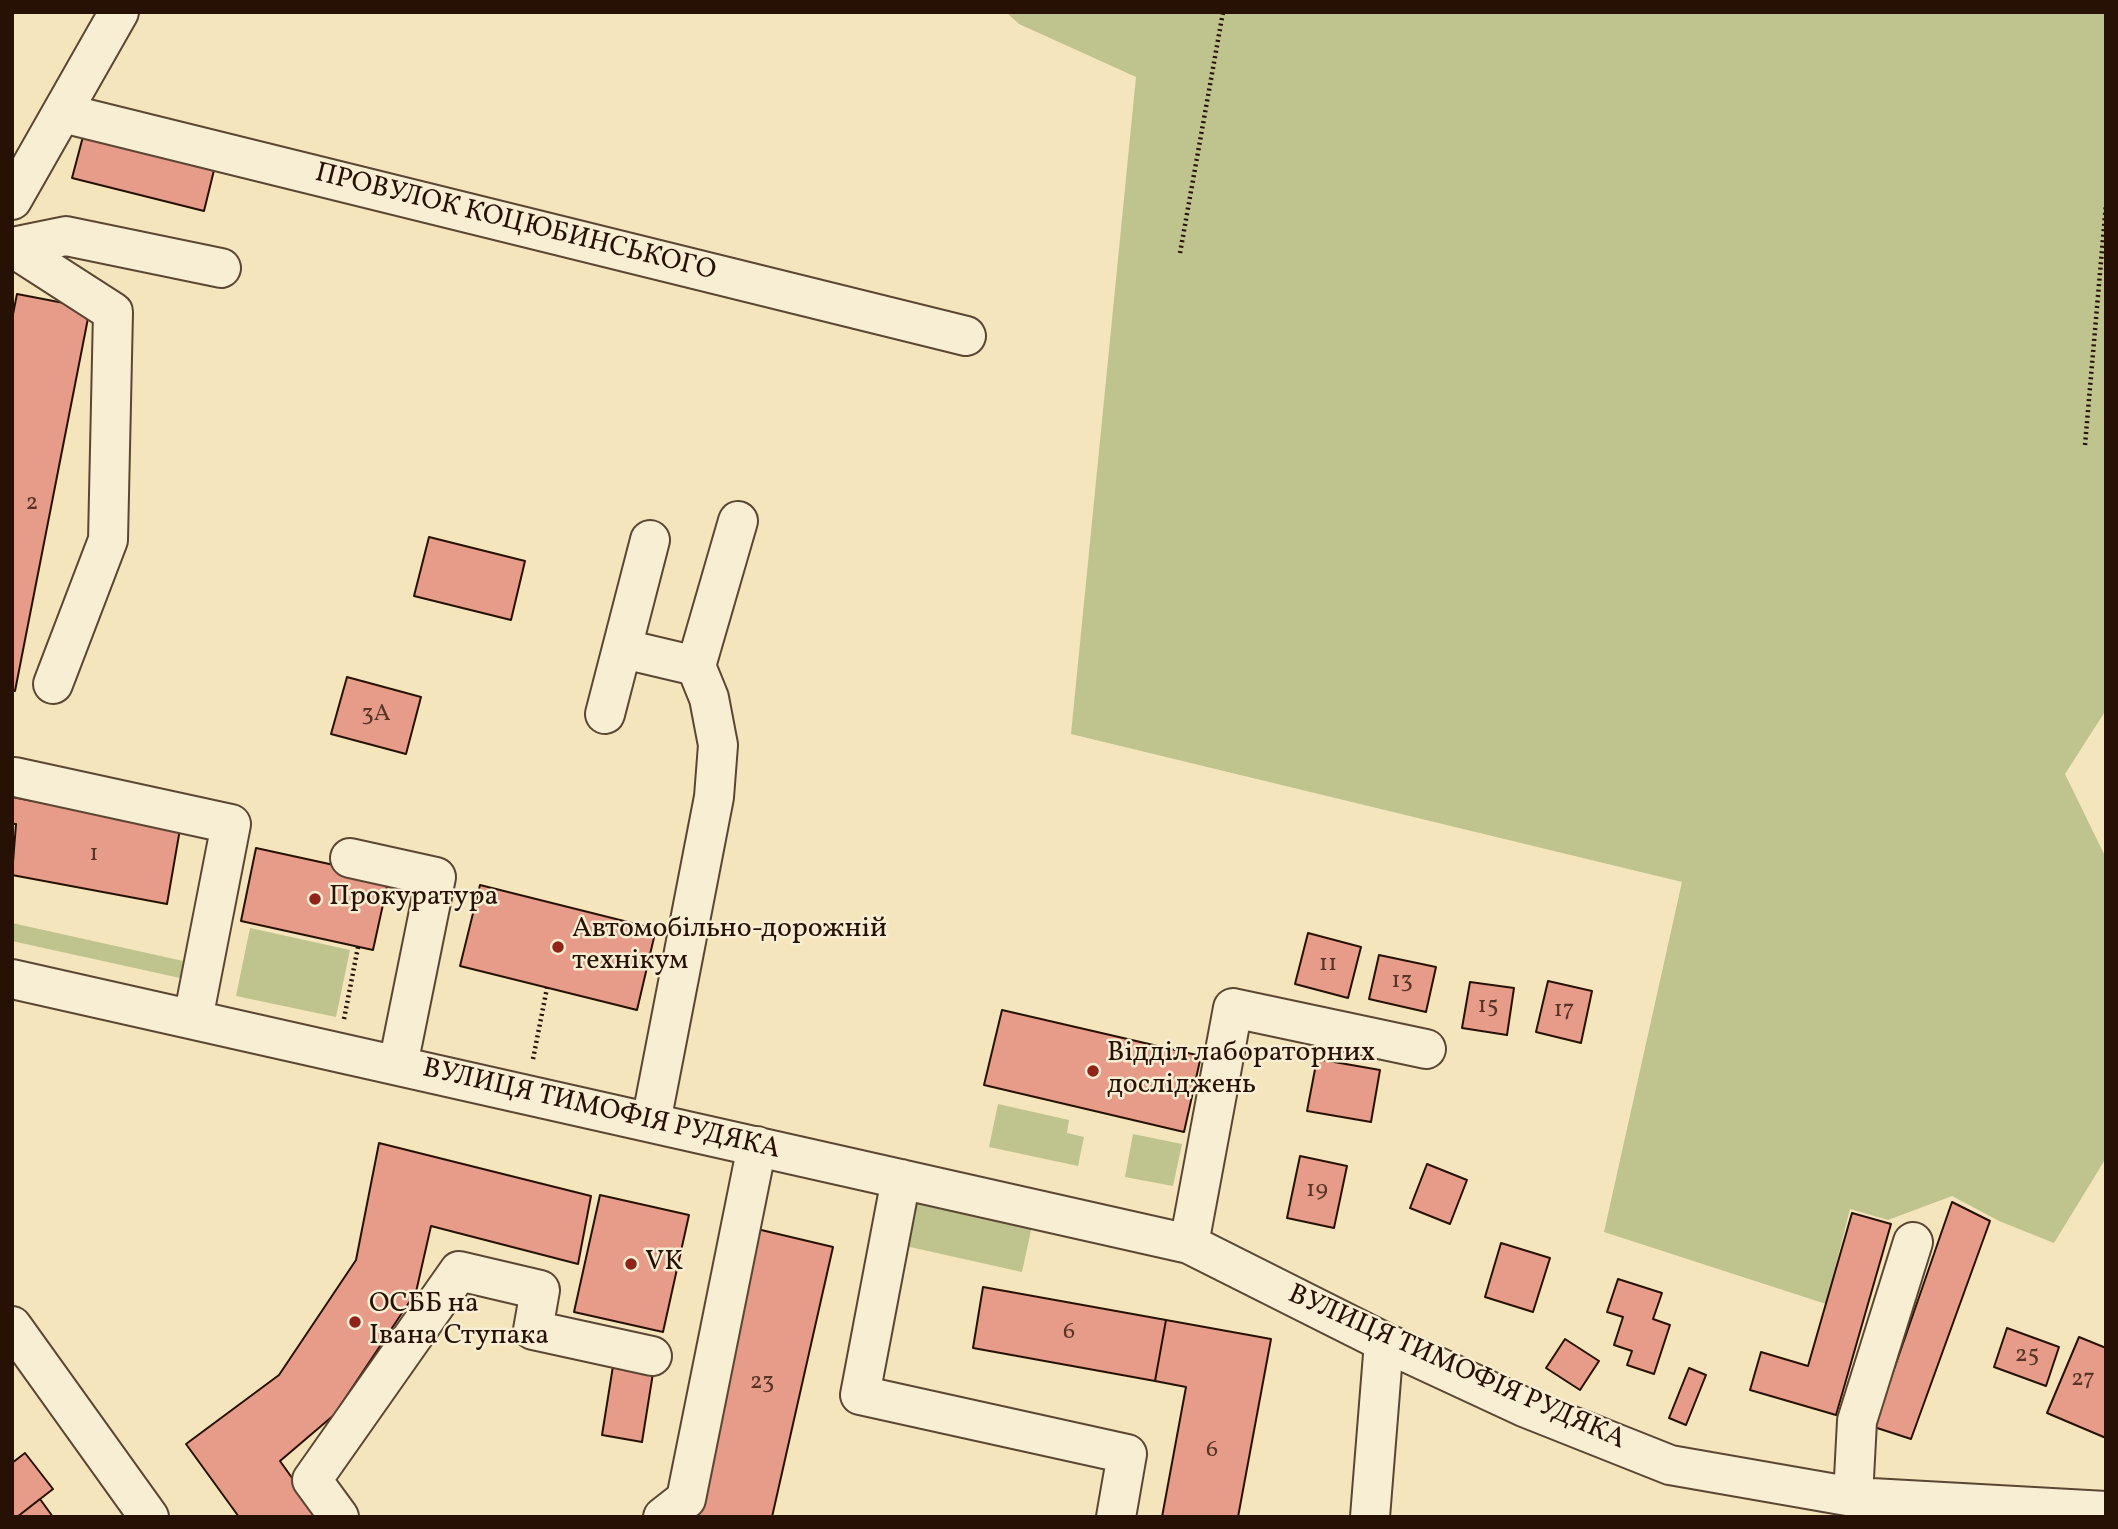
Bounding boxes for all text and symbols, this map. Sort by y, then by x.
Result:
street label: ПРОВУЛОК КОЦЮБИНСЬКОГО [311,158,719,290]
house number: 2 [26,491,38,519]
house number: 3А [361,702,391,730]
house number: 1 [89,842,99,870]
place label: Прокуратура [329,882,499,916]
marker: Прокуратура [307,891,323,907]
place label: Автомобільно-дорожній технікум [572,914,887,980]
marker: Автомобільно-дорожній технікум [550,939,566,955]
house number: 11 [1319,952,1337,980]
house number: 13 [1391,969,1413,997]
house number: 15 [1478,994,1498,1022]
house number: 17 [1554,998,1574,1026]
place label: Відділ лабораторних досліджень [1107,1038,1375,1104]
street label: ВУЛИЦЯ ТИМОФІЯ РУДЯКА [419,1053,783,1169]
marker: Відділ лабораторних досліджень [1085,1063,1101,1079]
house number: 19 [1306,1178,1328,1206]
place label: VK [645,1247,683,1281]
marker: VK [623,1256,639,1272]
street label: ВУЛИЦЯ ТИМОФІЯ РУДЯКА [1282,1279,1630,1459]
place label: ОСББ на Івана Ступака [369,1289,549,1355]
marker: ОСББ на Івана Ступака [347,1314,363,1330]
house number: 6 [1063,1320,1075,1348]
house number: 25 [2015,1343,2039,1371]
house number: 27 [2071,1367,2095,1395]
house number: 23 [750,1370,774,1398]
house number: 6 [1206,1438,1218,1466]

